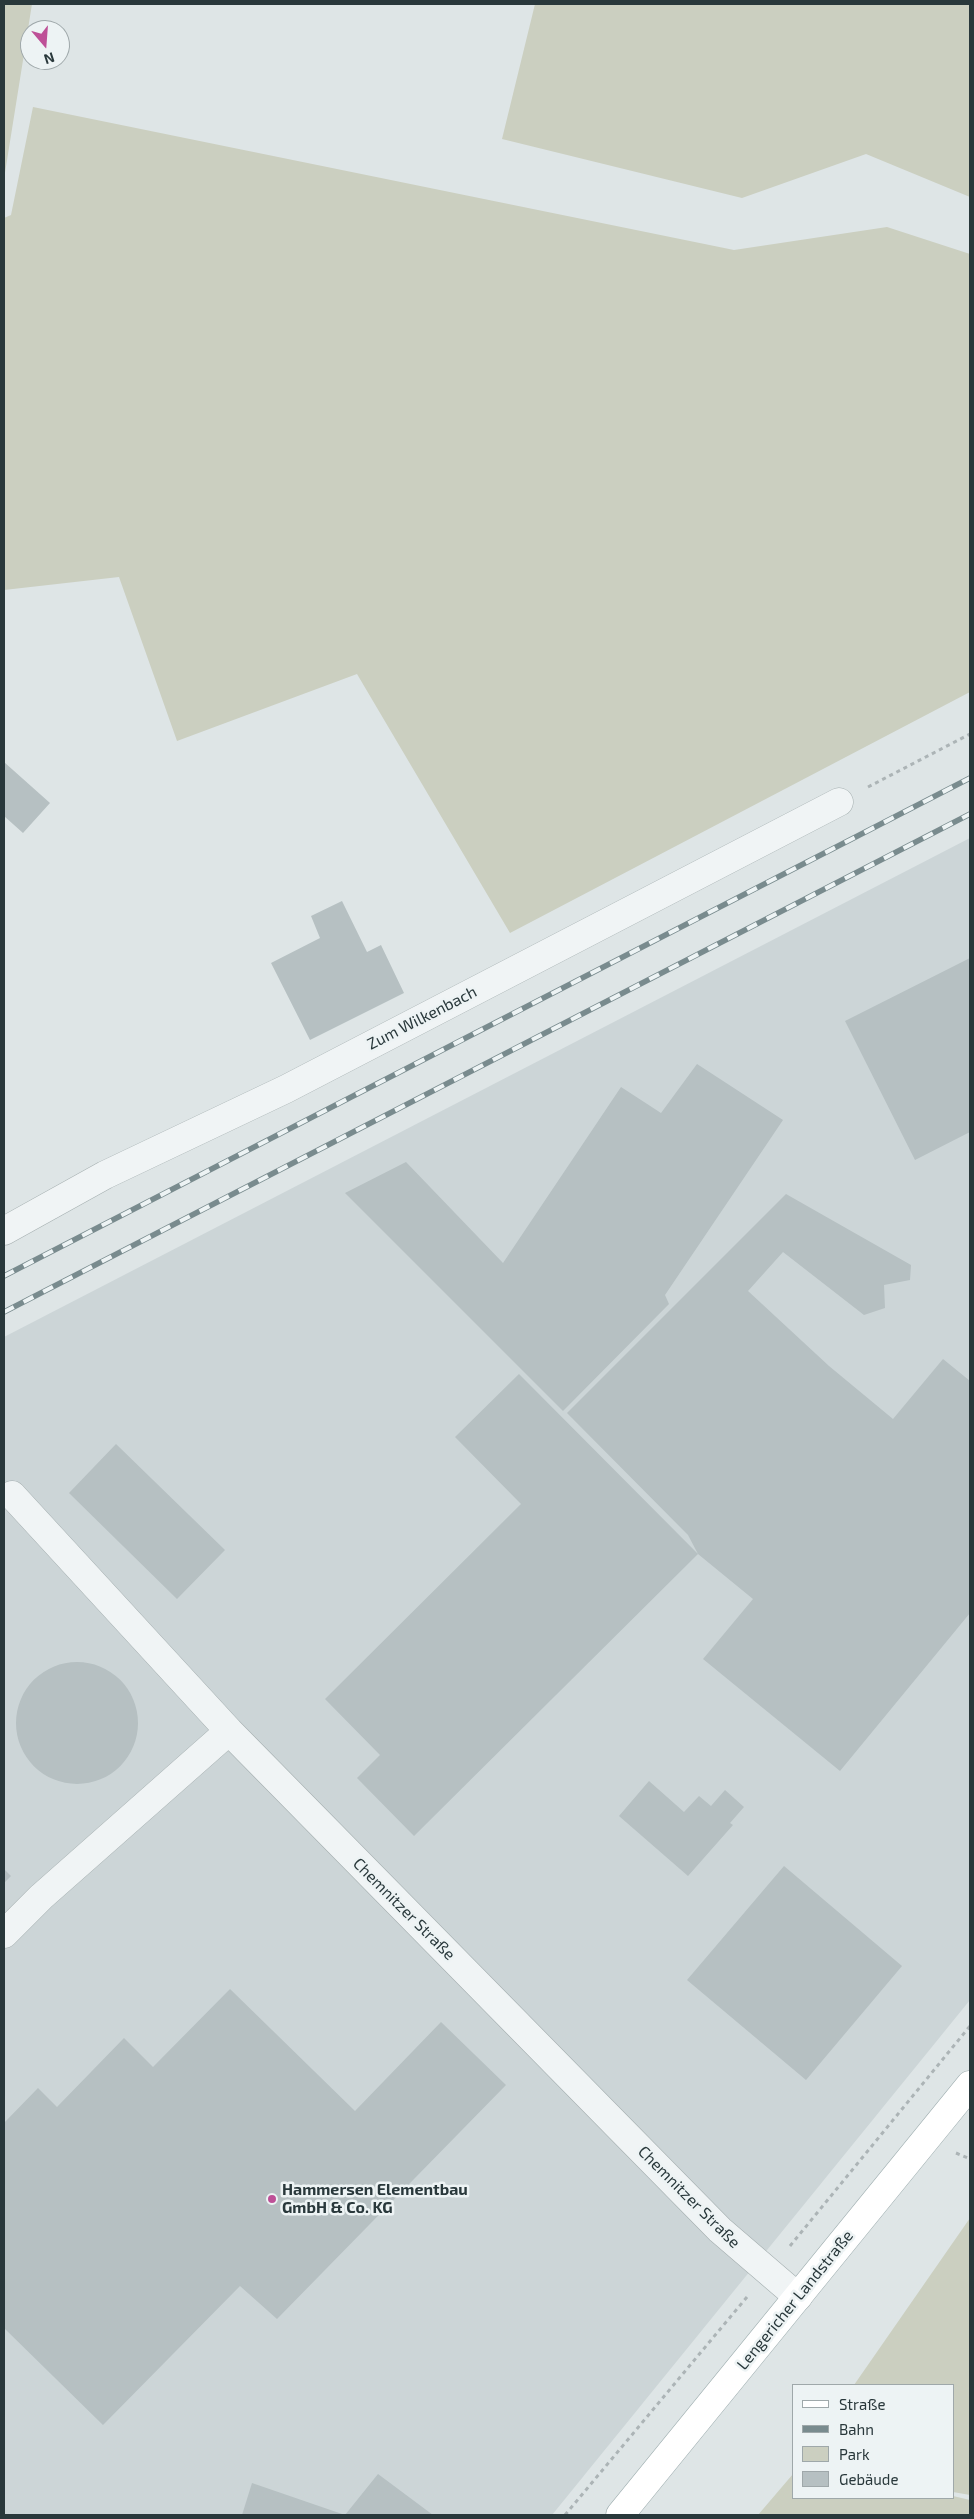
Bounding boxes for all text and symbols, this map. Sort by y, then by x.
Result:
north arrow [20,20,70,70]
text: N [42,49,57,68]
street label: Zum Wilkenbach [364,982,480,1054]
street label: Chemnitzer Straße [349,1854,459,1964]
street label: Chemnitzer Straße [634,2142,744,2252]
place label: Hammersen Elementbau GmbH & Co. KG [282,2180,468,2218]
marker: Hammersen Elementbau GmbH & Co. KG [266,2193,278,2205]
street label: Lengericher Landstraße [733,2226,857,2374]
legend [792,2384,954,2499]
text: Straße [839,2395,885,2413]
text: Bahn [839,2420,874,2438]
text: Park [839,2445,870,2463]
text: Gebäude [839,2470,898,2488]

